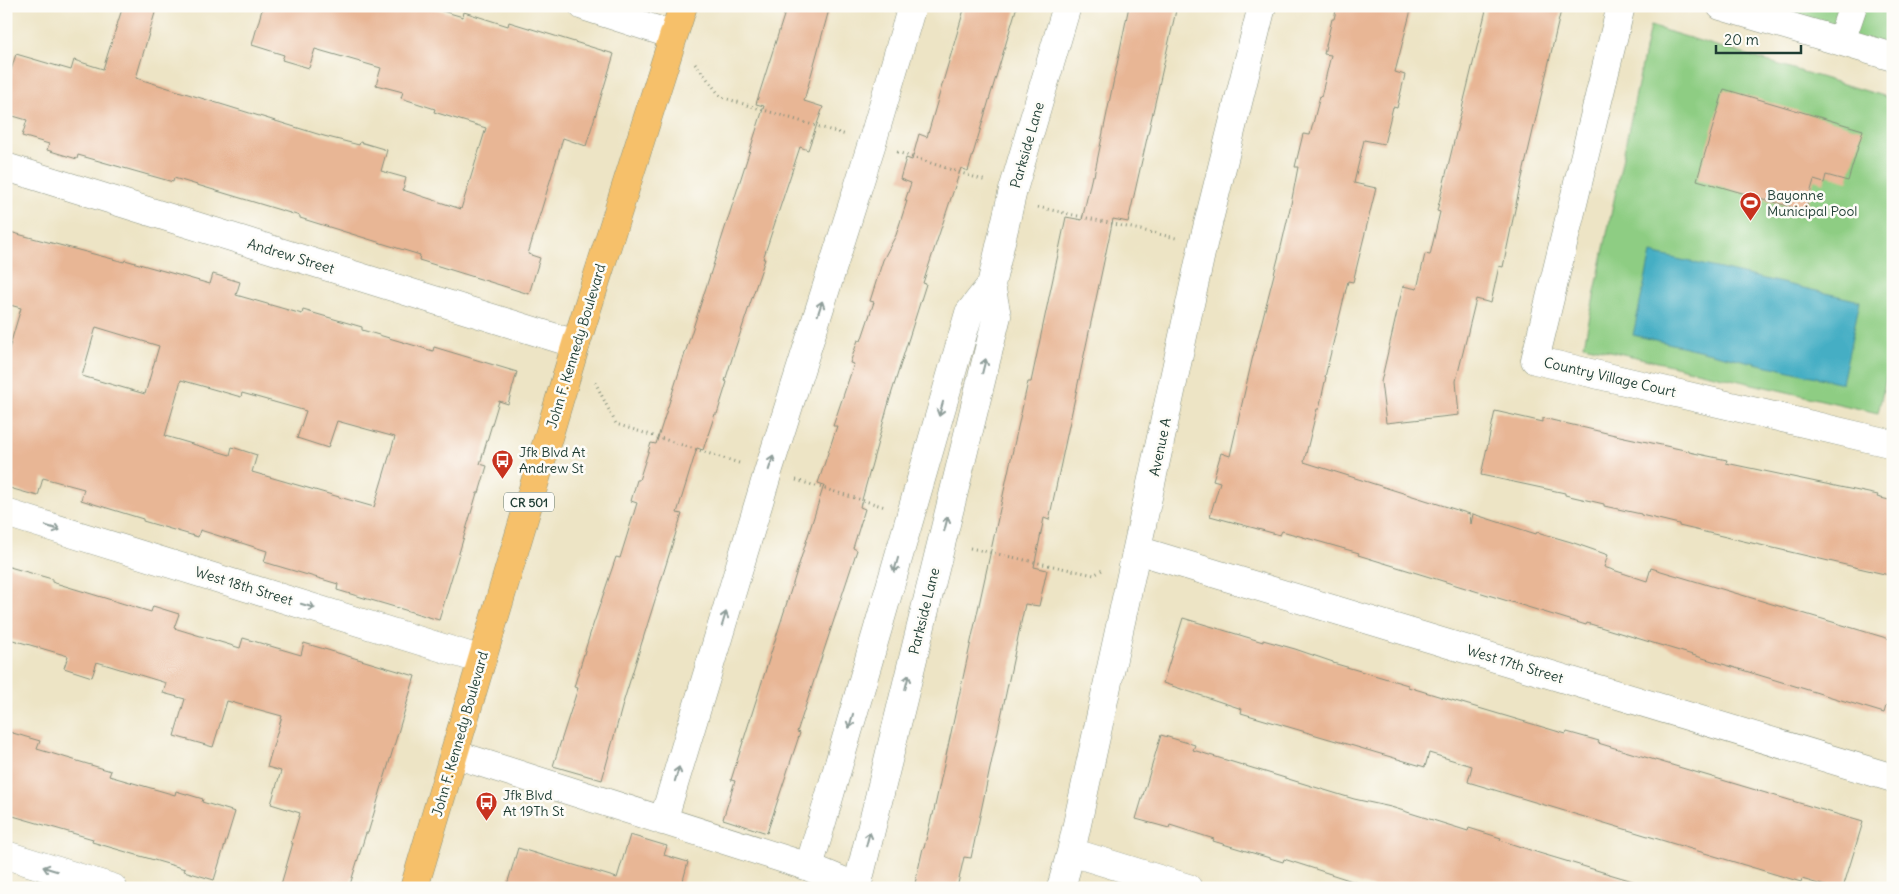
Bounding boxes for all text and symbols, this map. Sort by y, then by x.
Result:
scale bar [1716,22,1802,54]
text: 20 m [1724,30,1759,49]
street label: Parkside Lane [1006,100,1048,190]
place label: Bayonne Municipal Pool [1767,186,1857,220]
sports icon: Bayonne Municipal Pool [1739,191,1763,222]
street label: Andrew Street [245,234,337,278]
street label: John F. Kennedy Boulevard [542,262,610,430]
one-way arrow [815,301,825,317]
street label: Country Village Court [1542,353,1678,401]
one-way arrow [980,359,989,375]
one-way arrow [936,401,946,417]
street label: Avenue A [1145,416,1175,478]
place label: Jfk Blvd At Andrew St [519,443,586,477]
bus stop icon: Jfk Blvd At Andrew St [491,448,515,479]
one-way arrow [766,455,776,471]
road number: CR 501 [504,492,554,512]
one-way arrow [942,516,951,532]
one-way arrow [44,523,60,533]
one-way arrow [891,557,901,573]
street label: West 18th Street [193,563,295,609]
street label: Parkside Lane [905,566,943,656]
one-way arrow [300,602,316,612]
one-way arrow [720,611,729,627]
street label: West 17th Street [1465,641,1566,687]
street label: John F. Kennedy Boulevard [428,649,492,819]
one-way arrow [903,674,912,690]
one-way arrow [846,713,855,729]
one-way arrow [673,767,683,783]
place label: Jfk Blvd At 19Th St [503,786,565,820]
bus stop icon: Jfk Blvd At 19Th St [475,791,499,822]
one-way arrow [864,832,873,848]
one-way arrow [42,863,58,873]

